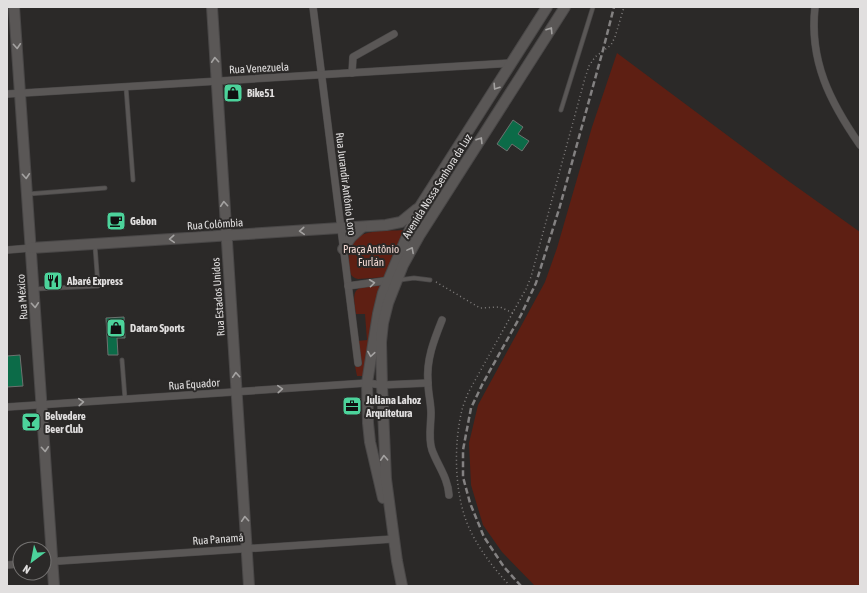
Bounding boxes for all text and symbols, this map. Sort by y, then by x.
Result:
one-way arrow [545,27,553,34]
one-way arrow [12,43,21,49]
one-way arrow [211,57,219,63]
street label: Rua Venezuela [229,60,289,76]
shop icon: Bike51 [222,82,244,104]
one-way arrow [493,83,501,90]
place label: Bike51 [247,87,275,99]
street label: Avenida Nossa Senhora da Luz [400,131,474,240]
street label: Rua Jurandir Antônio Loro [334,132,358,236]
one-way arrow [475,137,483,144]
one-way arrow [21,173,30,179]
one-way arrow [220,201,229,207]
cafe icon: Gebon [105,210,127,232]
place label: Gebon [130,215,157,227]
street label: Rua Colômbia [186,216,244,232]
one-way arrow [299,226,305,235]
one-way arrow [169,234,175,243]
park label: Praça Antônio Furlán [343,243,399,268]
one-way arrow [406,247,414,254]
street label: Rua Estados Unidos [209,257,227,337]
restaurant icon: Abaré Express [42,270,64,292]
street label: Rua México [14,274,30,320]
place label: Abaré Express [66,275,123,287]
one-way arrow [369,279,375,288]
one-way arrow [30,302,39,308]
shop icon: Dataro Sports [105,317,127,339]
place label: Dataro Sports [130,322,185,334]
one-way arrow [367,351,376,357]
one-way arrow [231,372,240,378]
street label: Rua Equador [168,376,221,392]
one-way arrow [277,384,283,393]
place label: Juliana Lahoz Arquitetura [365,394,421,419]
office icon: Juliana Lahoz Arquitetura [341,395,363,417]
one-way arrow [78,398,84,407]
place label: Belvedere Beer Club [45,410,86,435]
bar icon: Belvedere Beer Club [20,411,42,433]
one-way arrow [40,446,49,452]
one-way arrow [380,455,389,461]
one-way arrow [241,516,249,522]
street label: Rua Panamá [192,531,244,547]
north arrow [12,541,52,581]
text: N [21,563,33,576]

